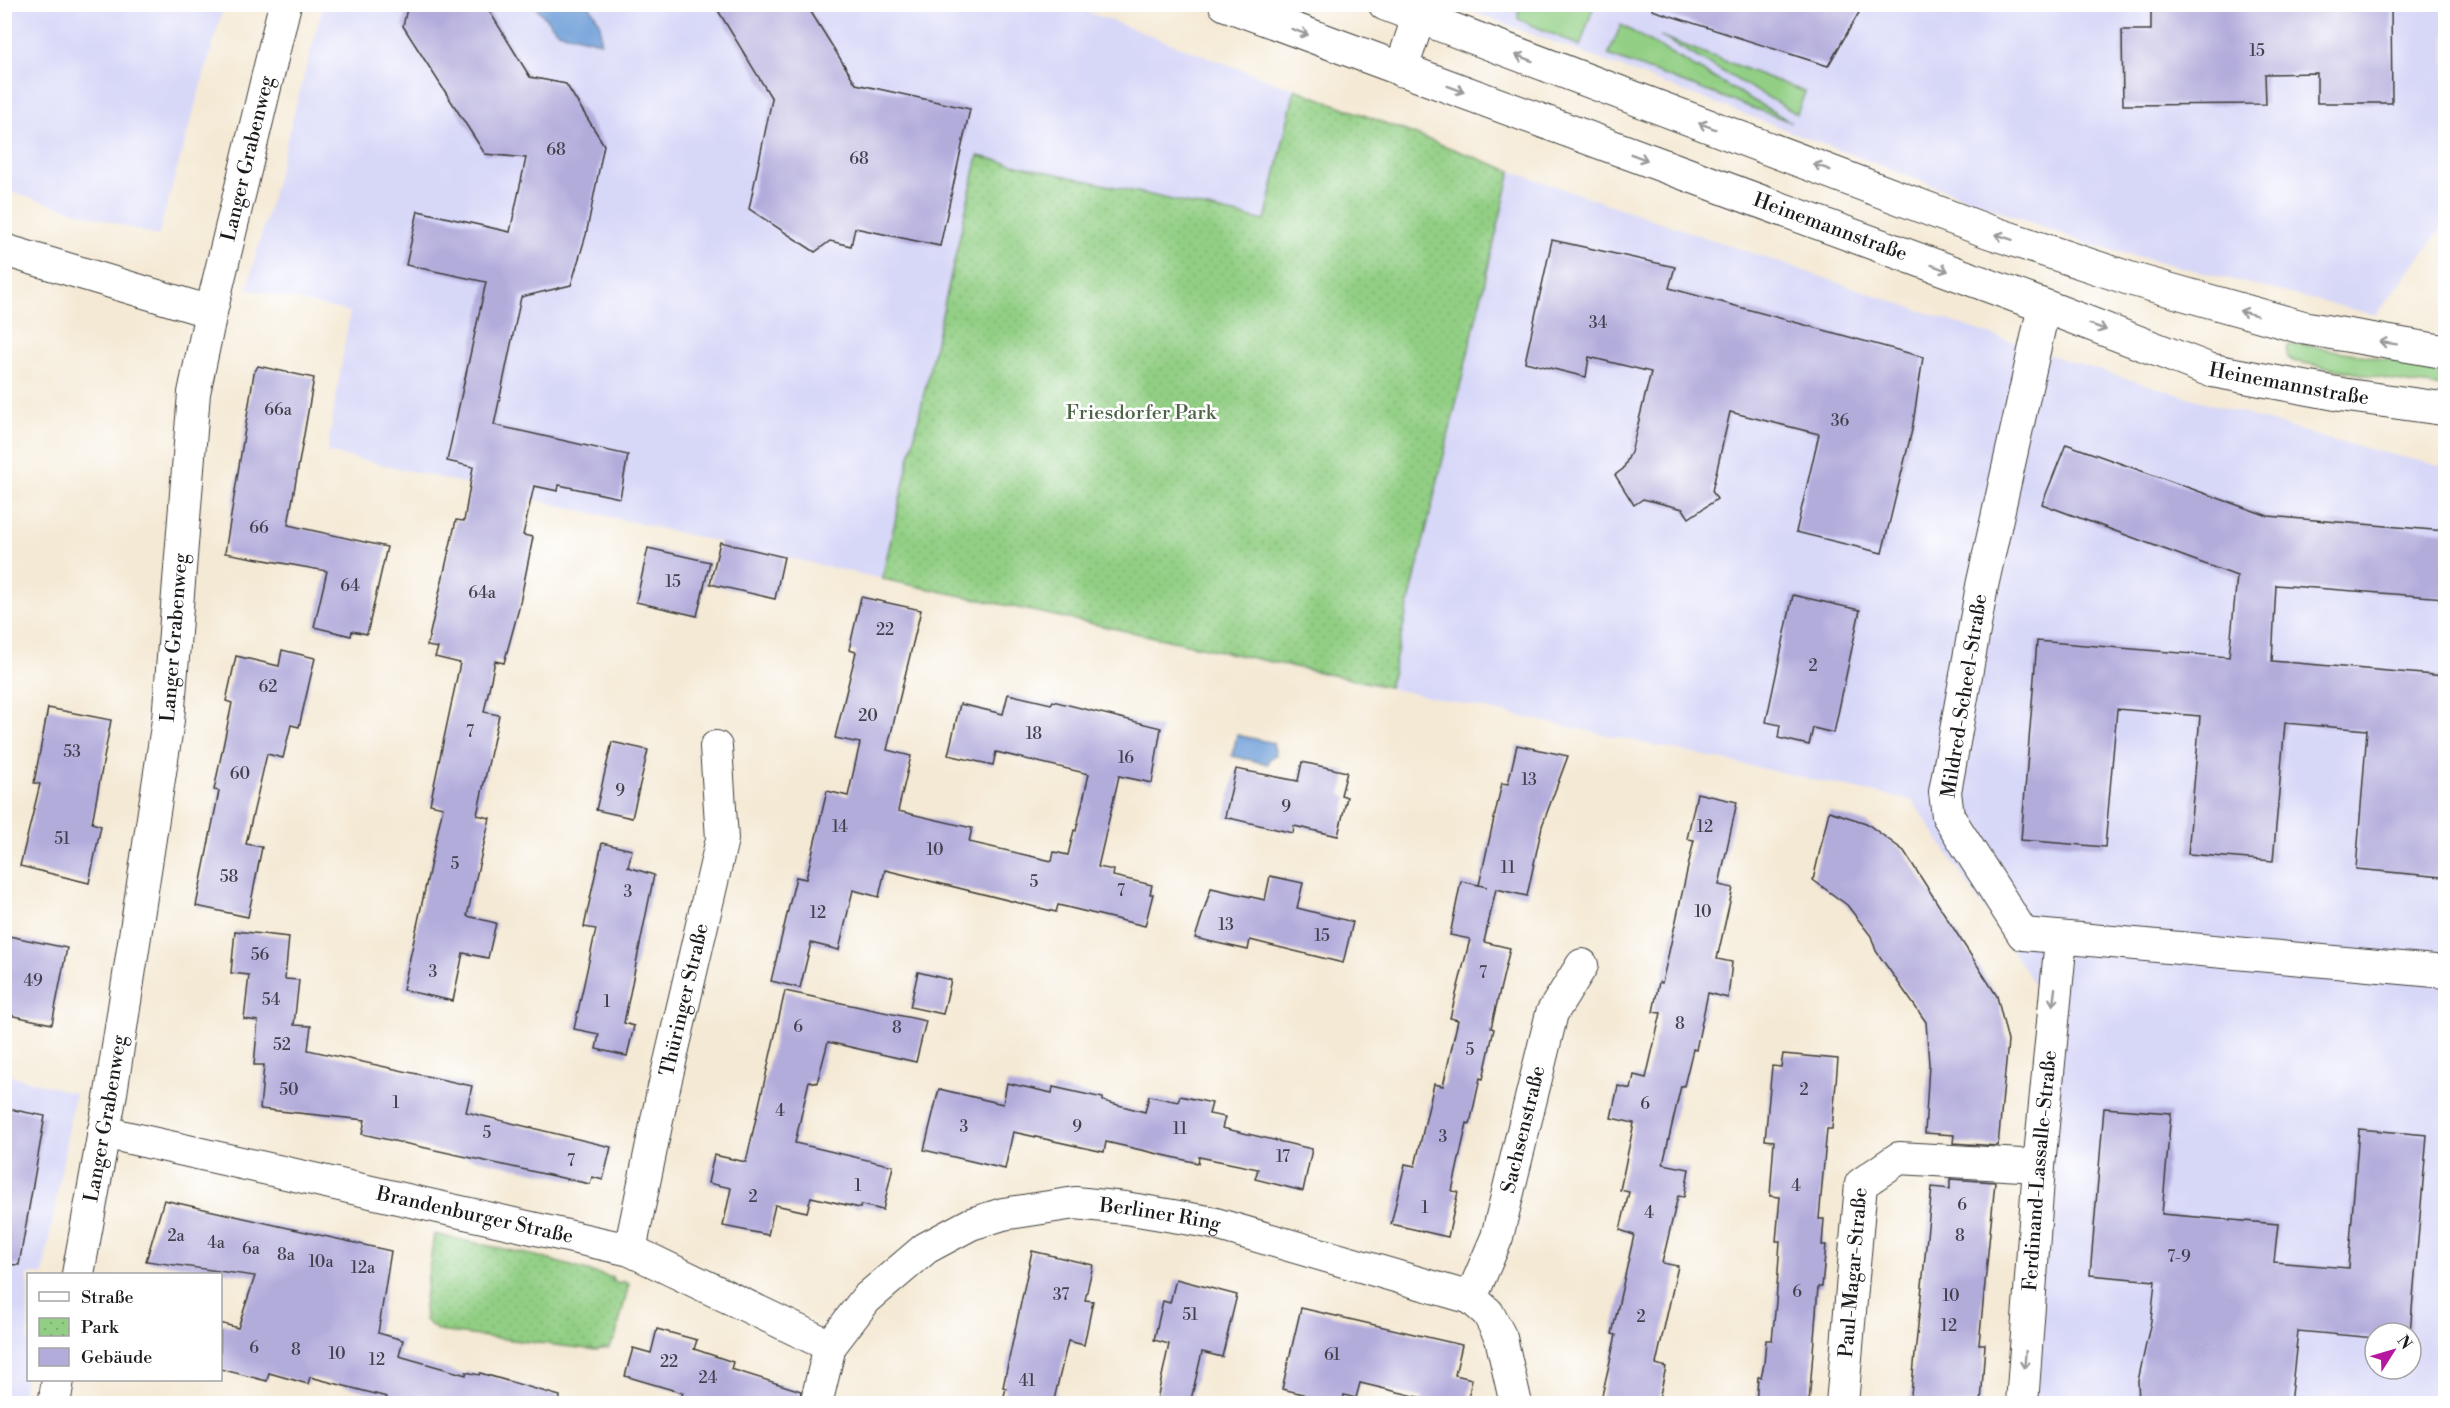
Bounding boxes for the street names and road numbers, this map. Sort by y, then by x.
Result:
street label: Langer Grabenweg [216,73,280,244]
street label: Heinemannstraße [1750,187,1911,267]
street label: Heinemannstraße [2207,358,2371,411]
street label: Langer Grabenweg [155,552,194,723]
street label: Mildred-Scheel-Straße [1937,592,1993,800]
street label: Thüringer Straße [655,921,714,1079]
street label: Langer Grabenweg [79,1033,132,1204]
street label: Ferdinand-Lassalle-Straße [2018,1049,2063,1292]
street label: Sachsenstraße [1496,1063,1551,1196]
street label: Brandenburger Straße [373,1181,576,1249]
street label: Paul-Magar-Straße [1834,1186,1873,1359]
street label: Berliner Ring [1097,1193,1225,1237]

